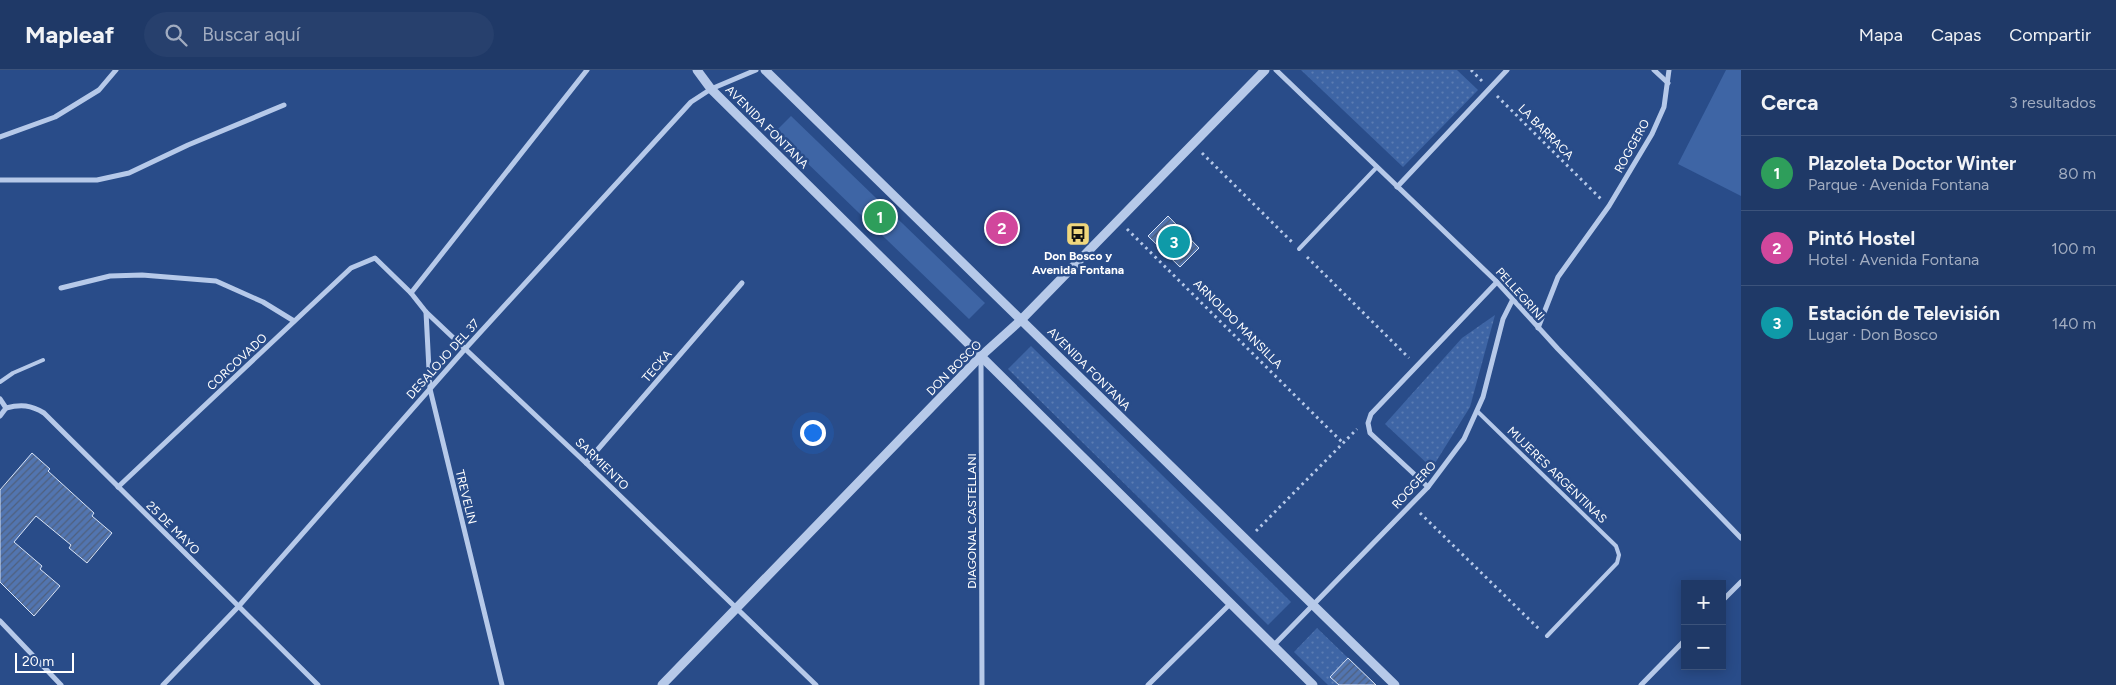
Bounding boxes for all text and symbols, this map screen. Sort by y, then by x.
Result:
search box [144,12,494,57]
text: Mapleaf [25,20,114,49]
icon: search [162,21,190,49]
text: Buscar aquí [202,23,300,46]
text: Mapa [1859,24,1903,46]
text: Capas [1931,24,1981,46]
text: Compartir [2009,24,2091,46]
street label: AVENIDA FONTANA [723,83,811,171]
text: Cerca [1761,90,1818,115]
text: 3 resultados [2009,93,2096,112]
street label: LA BARRACA [1515,101,1577,163]
street label: ROGGERO [1612,117,1652,175]
text: Plazoleta Doctor Winter [1808,152,2016,175]
text: 1 [1774,164,1780,183]
text: 80 m [2058,164,2096,183]
text: Parque · Avenida Fontana [1808,175,1989,194]
pin: 1 [864,198,896,236]
pin: 2 [986,209,1018,247]
bus stop icon: Don Bosco y Avenida Fontana [1065,221,1091,247]
pin: 3 [1158,223,1190,261]
text: Pintó Hostel [1808,227,1915,250]
text: 2 [1772,239,1782,258]
text: 100 m [2051,239,2096,258]
place label: Don Bosco y Avenida Fontana [1032,249,1124,277]
text: Hotel · Avenida Fontana [1808,250,1979,269]
street label: PELLEGRINI [1493,265,1547,323]
street label: ARNOLDO MANSILLA [1191,277,1285,371]
text: Estación de Televisión [1808,302,2000,325]
text: 3 [1773,314,1781,333]
text: 140 m [2052,314,2096,333]
street label: DESALOJO DEL 37 [404,316,483,402]
street label: AVENIDA FONTANA [1045,325,1133,413]
text: Lugar · Don Bosco [1808,325,1938,344]
street label: CORCOVADO [204,331,270,393]
street label: DON BOSCO [924,338,984,398]
street label: TECKA [639,347,675,385]
your location [800,420,826,446]
street label: MUJERES ARGENTINAS [1504,424,1610,526]
street label: SARMIENTO [572,435,632,493]
street label: DIAGONAL CASTELLANI [965,453,979,589]
street label: ROGGERO [1389,458,1439,512]
street label: TREVELIN [453,468,479,526]
street label: 25 DE MAYO [143,498,203,558]
map controls [1681,580,1726,670]
button: + [1681,580,1726,625]
button: − [1681,625,1726,670]
scale bar [15,650,74,673]
text: 20 m [22,653,54,670]

